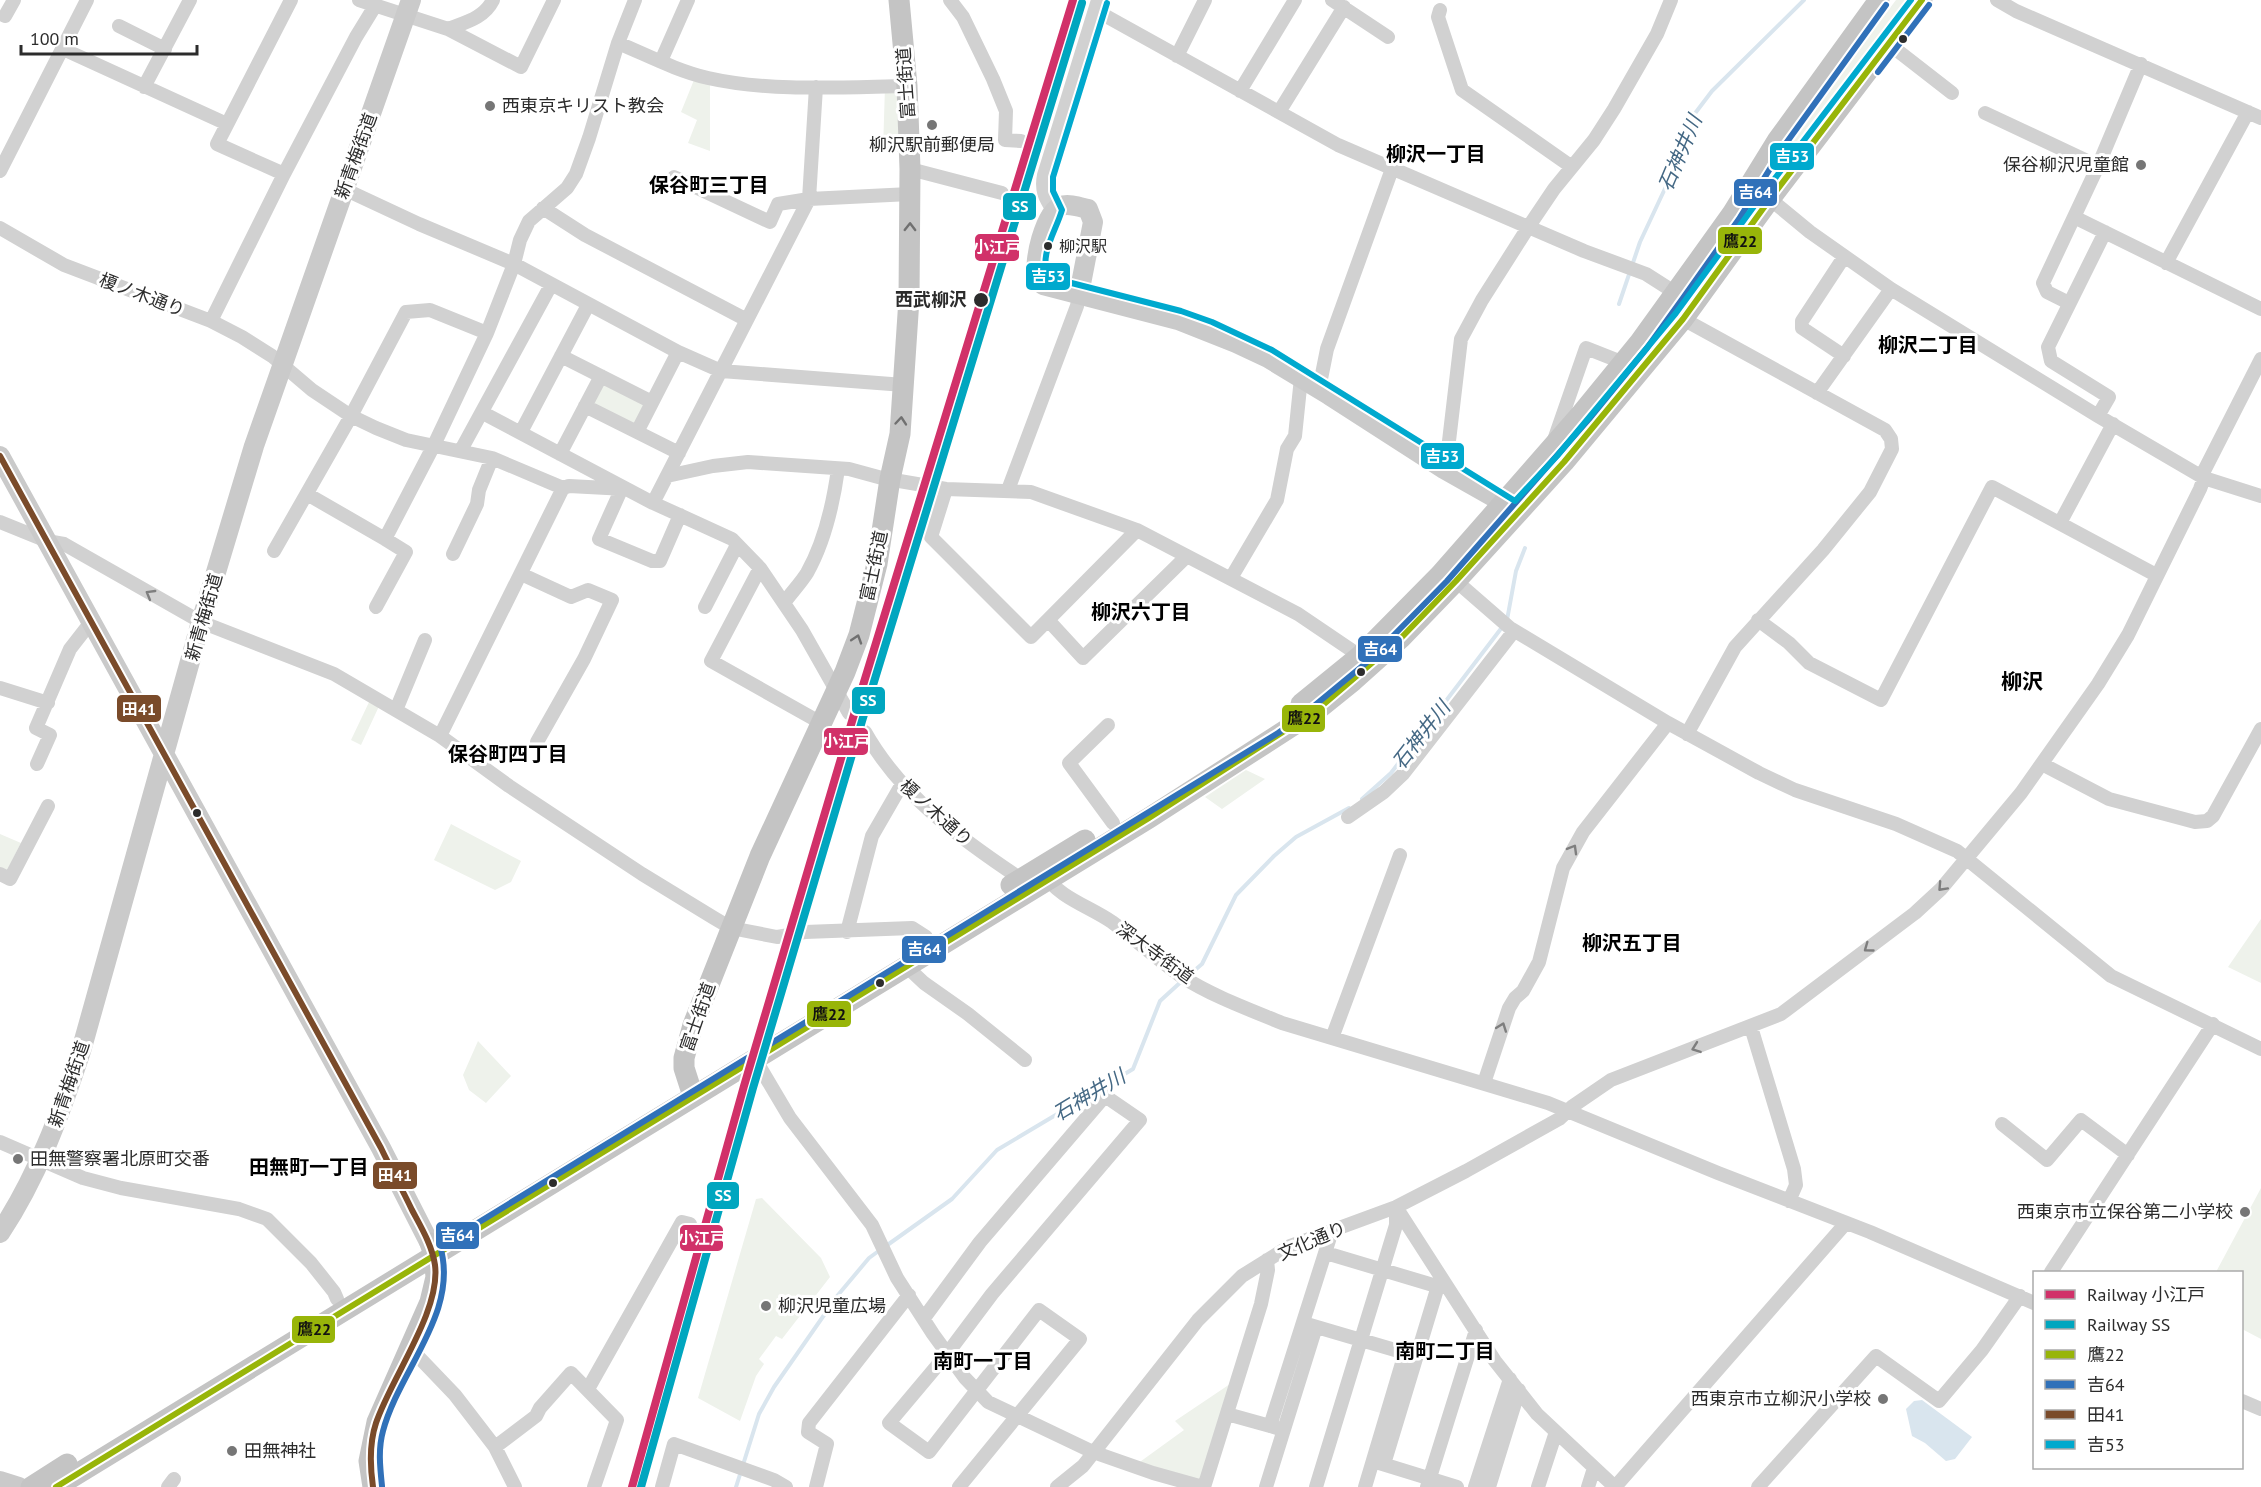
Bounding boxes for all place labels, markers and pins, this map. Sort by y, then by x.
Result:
unlabelled marker [1897,33,1909,45]
place label: 西東京キリスト教会 [502,94,664,117]
marker: 西東京キリスト教会 [483,99,497,113]
marker: 柳沢駅前郵便局 [925,118,939,132]
place label: 柳沢駅前郵便局 [869,133,995,156]
place label: 保谷柳沢児童館 [2003,153,2129,176]
marker: 保谷柳沢児童館 [2134,158,2148,172]
place label: 柳沢駅 [1059,236,1107,256]
marker: 柳沢駅 [1042,240,1054,252]
place label: 西武柳沢 [895,288,967,311]
marker: 西武柳沢 [972,291,990,309]
unlabelled marker [1355,666,1367,678]
unlabelled marker [191,807,203,819]
unlabelled marker [874,977,886,989]
place label: 田無警察署北原町交番 [30,1147,210,1170]
marker: 田無警察署北原町交番 [11,1152,25,1166]
unlabelled marker [547,1177,559,1189]
place label: 西東京市立保谷第二小学校 [2017,1200,2233,1223]
marker: 西東京市立保谷第二小学校 [2238,1205,2252,1219]
place label: 柳沢児童広場 [778,1294,886,1317]
marker: 柳沢児童広場 [759,1299,773,1313]
place label: 西東京市立柳沢小学校 [1691,1387,1871,1410]
marker: 西東京市立柳沢小学校 [1876,1392,1890,1406]
place label: 田無神社 [244,1439,316,1462]
marker: 田無神社 [225,1444,239,1458]

